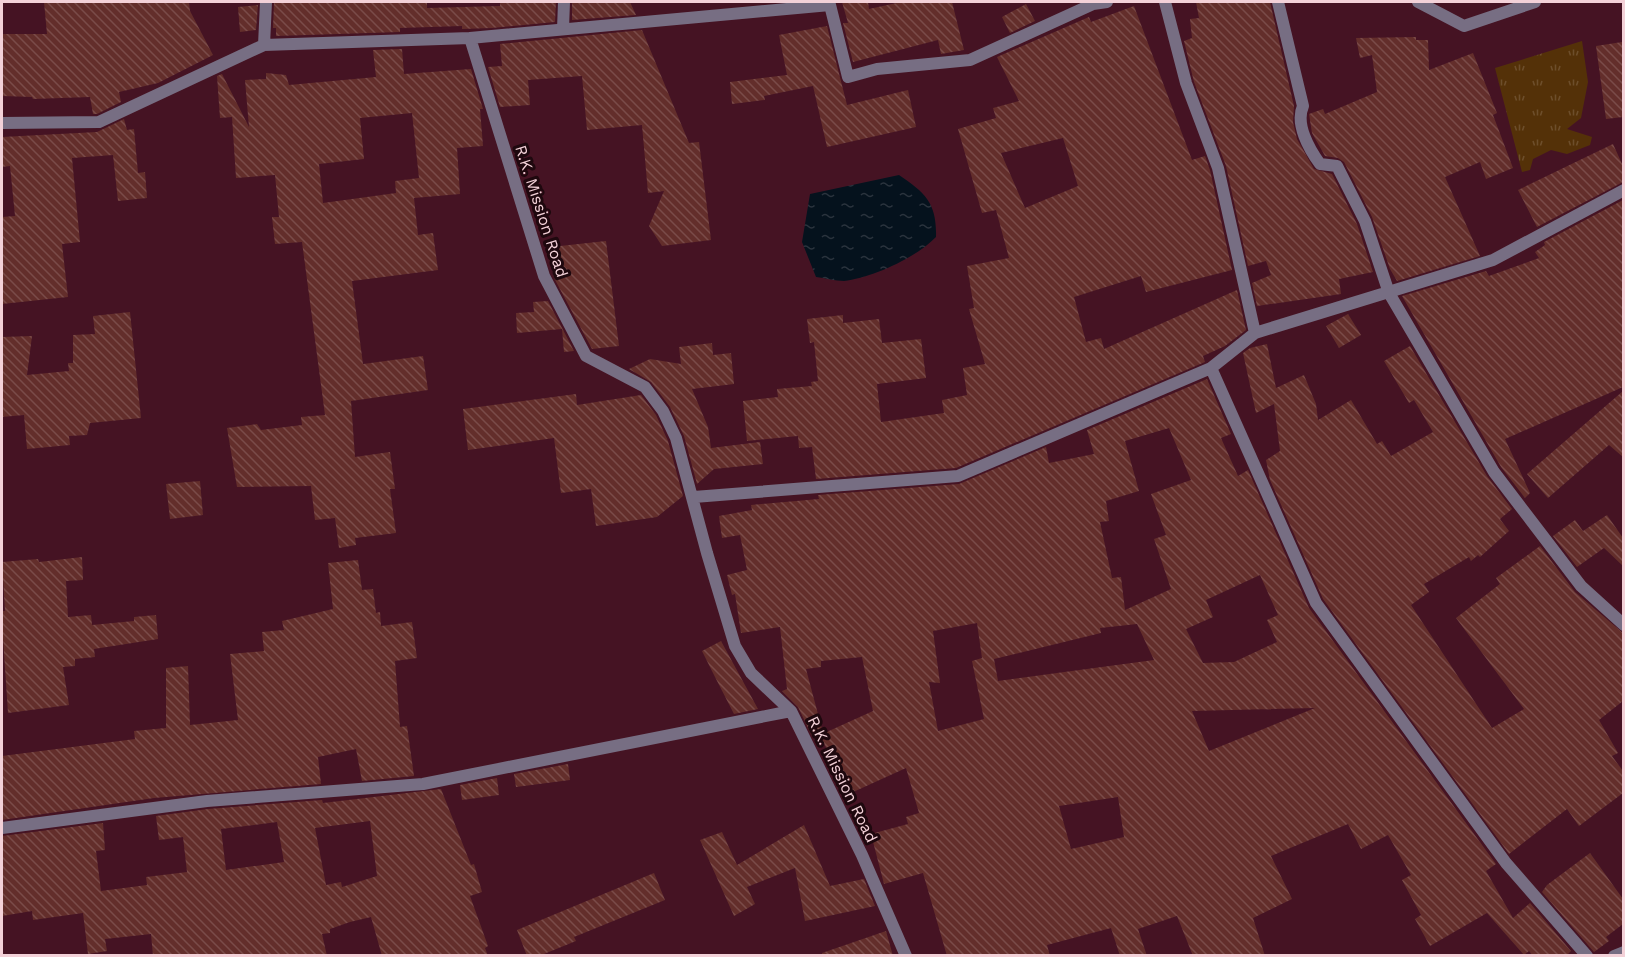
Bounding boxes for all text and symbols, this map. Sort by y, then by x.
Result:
street label: R.K. Mission Road [511,143,572,280]
street label: R.K. Mission Road [804,713,881,845]

